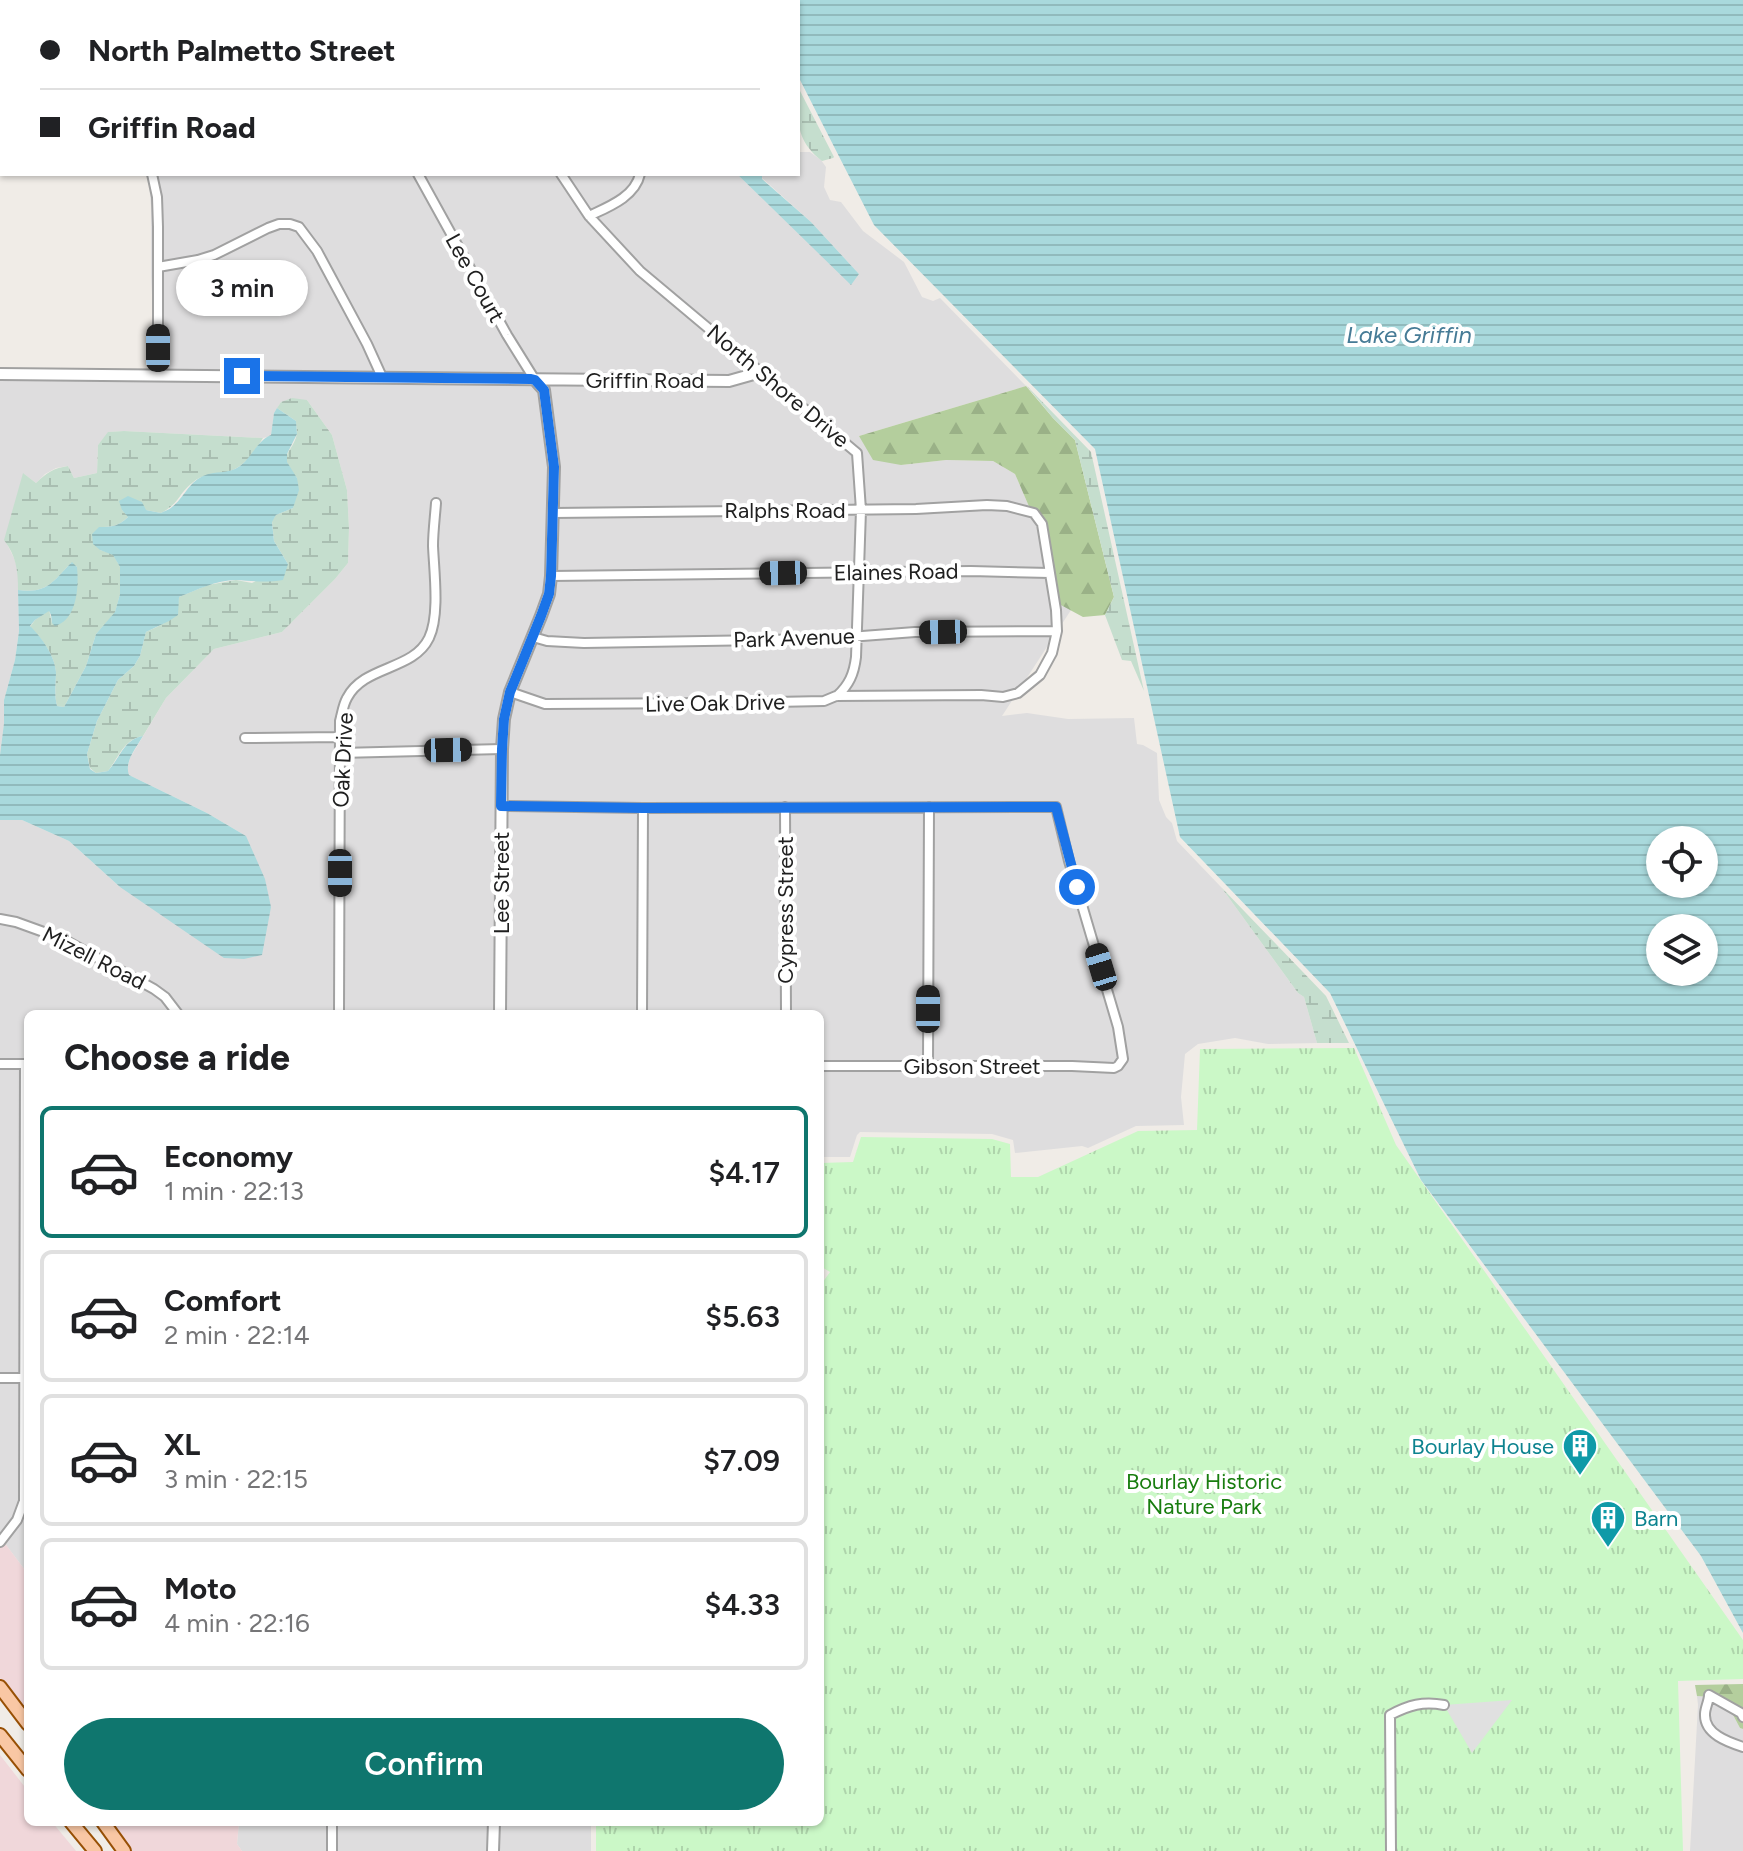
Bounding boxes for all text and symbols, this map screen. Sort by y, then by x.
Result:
text: North Palmetto Street [88,32,396,69]
text: Griffin Road [88,109,256,146]
street label: Lee Court [440,229,510,327]
callout: 3 min [176,260,308,316]
text: 3 min [210,272,274,304]
street label: North Shore Drive [701,319,855,453]
water label: Lake Griffin [1346,320,1472,349]
car [146,324,170,372]
route end [224,358,260,394]
street label: Griffin Road [586,367,704,394]
street label: Ralphs Road [724,497,846,524]
street label: Elaines Road [833,557,959,587]
car [759,561,807,585]
car [919,620,967,644]
street label: Park Avenue [733,622,855,654]
street label: Live Oak Drive [645,688,785,718]
street label: Oak Drive [327,712,359,808]
car [424,738,472,762]
map controls [1646,826,1718,986]
button: locate [1646,826,1718,898]
street label: Lee Street [488,832,515,934]
street label: Cypress Street [772,836,799,984]
car [328,849,352,897]
route start [1059,869,1095,905]
button: layers [1646,914,1718,986]
street label: Mizell Road [38,920,150,996]
car [1083,941,1119,993]
car [916,985,940,1033]
text: Choose a ride [64,1036,290,1079]
street label: Gibson Street [903,1053,1041,1080]
icon: car [68,1136,140,1208]
text: Economy [164,1138,293,1175]
text: $4.17 [708,1154,780,1191]
text: 1 min · 22:13 [164,1175,304,1207]
icon: car [68,1280,140,1352]
text: Comfort [164,1282,282,1319]
text: $5.63 [705,1298,780,1335]
text: 2 min · 22:14 [164,1319,310,1351]
icon: car [68,1424,140,1496]
text: XL [164,1426,200,1463]
building icon: Bourlay House [1561,1427,1599,1477]
place label: Bourlay House [1411,1433,1554,1460]
text: $7.09 [703,1442,780,1479]
text: 3 min · 22:15 [164,1463,308,1495]
park label: Bourlay Historic Nature Park [1126,1468,1282,1520]
building icon: Barn [1589,1499,1627,1549]
place label: Barn [1634,1505,1678,1532]
icon: car [68,1568,140,1640]
text: Moto [164,1570,236,1607]
text: $4.33 [704,1586,780,1623]
text: 4 min · 22:16 [164,1607,310,1639]
button: Confirm [64,1718,784,1810]

